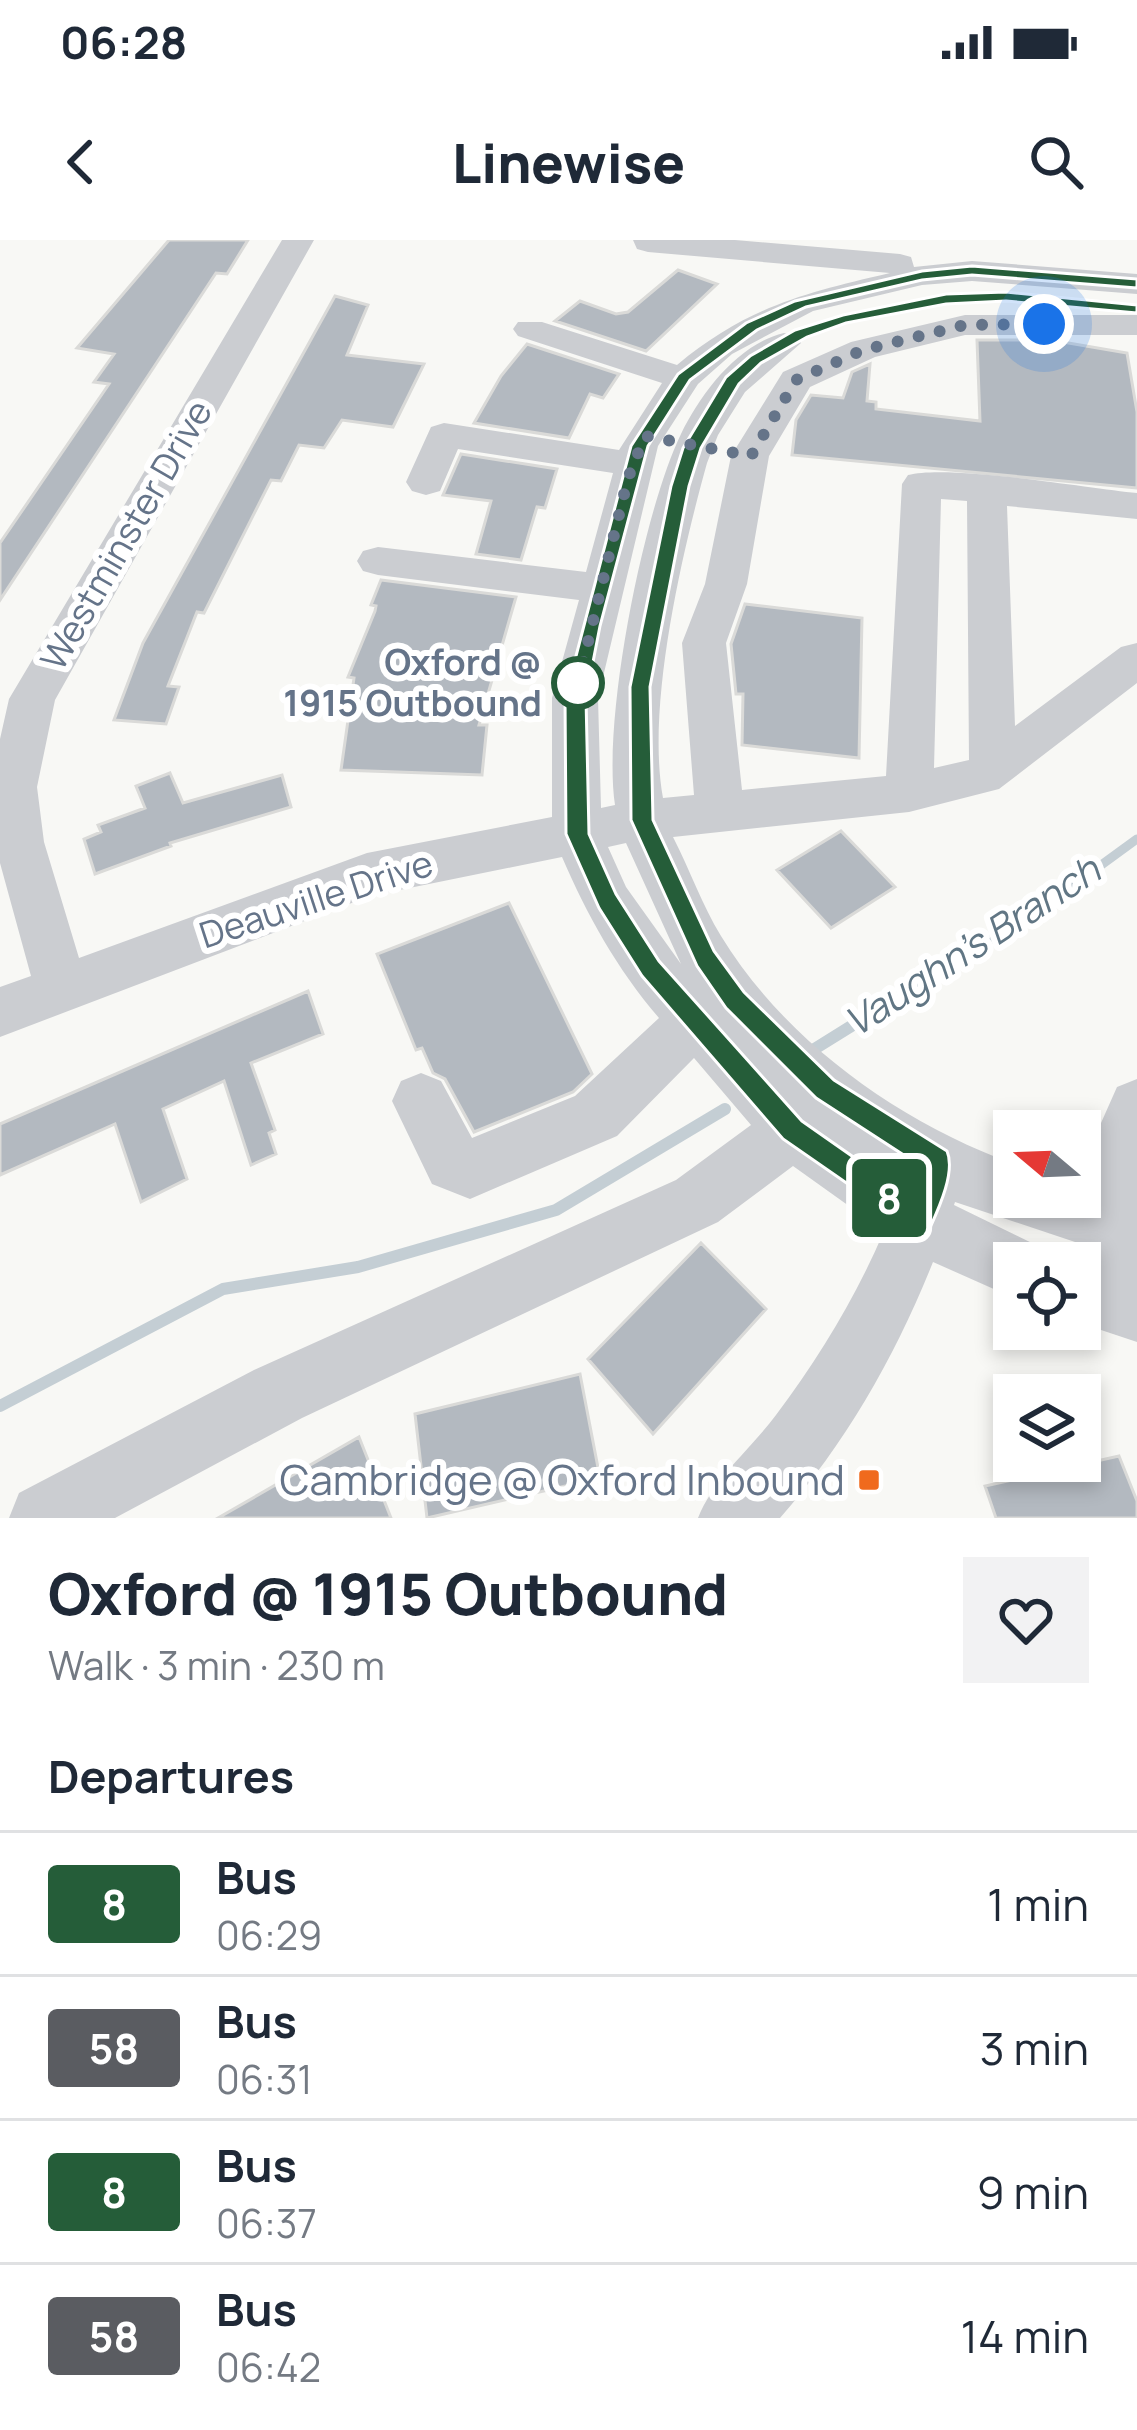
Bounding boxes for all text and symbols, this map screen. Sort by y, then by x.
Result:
text: 06:28 [60,11,187,73]
text: Linewise [452,125,685,199]
icon: back [48,129,114,195]
icon: search [1023,129,1089,195]
your location [1014,294,1074,354]
street label: Westminster Drive [28,391,223,679]
place label: Oxford @ 1915 Outbound [283,637,542,727]
marker: Oxford @ 1915 Outbound [553,658,603,708]
street label: Deauville Drive [193,838,439,959]
water label: Vaughn's Branch [833,841,1111,1048]
north arrow [993,1110,1101,1218]
map controls [993,1110,1101,1482]
line badge: 8 [850,1159,928,1237]
text: 8 [876,1169,902,1227]
button: locate [993,1242,1101,1350]
button: layers [993,1374,1101,1482]
place label: Cambridge @ Oxford Inbound [279,1450,845,1508]
marker: Cambridge @ Oxford Inbound [856,1467,882,1493]
text: Oxford @ 1915 Outbound [48,1554,728,1632]
button: heart [963,1557,1089,1683]
text: Walk · 3 min · 230 m [48,1638,385,1692]
text: Departures [48,1745,294,1807]
text: Bus [216,1846,297,1908]
text: 1 min [987,1873,1089,1935]
text: 8 [101,1875,127,1933]
text: 06:29 [216,1908,322,1962]
text: Bus [216,1990,297,2052]
text: 3 min [980,2017,1089,2079]
text: 58 [89,2019,139,2077]
text: 06:31 [216,2052,312,2106]
text: Bus [216,2134,297,2196]
text: 9 min [977,2161,1089,2223]
text: 8 [101,2163,127,2221]
text: 06:37 [216,2196,317,2250]
text: Bus [216,2278,297,2340]
text: 14 min [961,2305,1089,2367]
text: 58 [89,2307,139,2365]
text: 06:42 [216,2340,321,2394]

